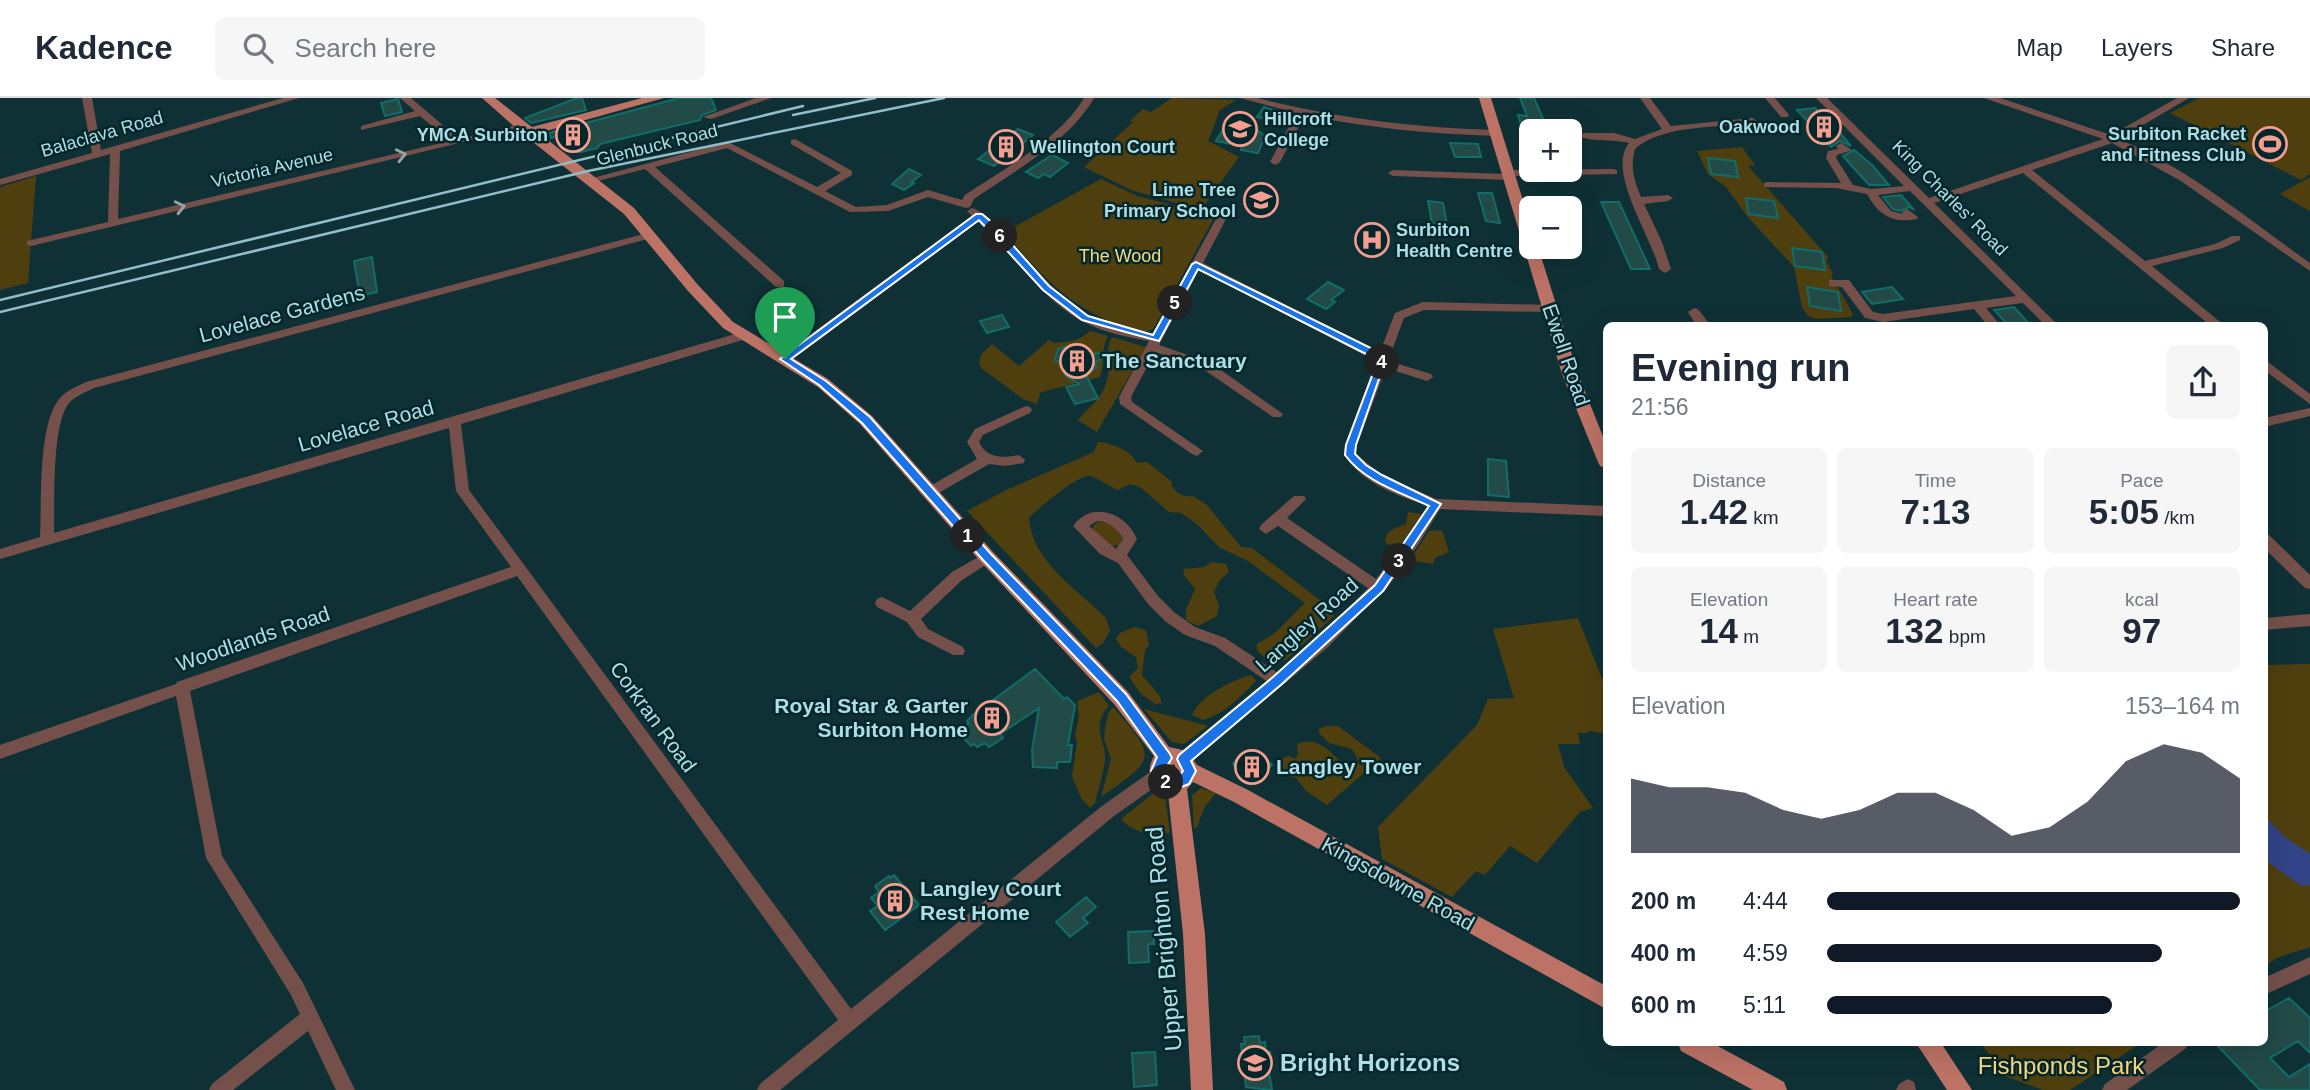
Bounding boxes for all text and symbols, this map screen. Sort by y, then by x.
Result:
search box [215,17,705,80]
text: Kadence [35,29,173,66]
icon: search [239,29,277,67]
text: Search here [295,33,436,63]
text: Map [2016,34,2063,61]
text: Layers [2101,34,2173,61]
text: Share [2211,34,2275,61]
street label: Balaclava Road [39,107,165,161]
building icon: Oakwood [1805,108,1843,146]
place label: Hillcroft College [1264,109,1332,150]
school or university icon: Hillcroft College [1221,110,1259,148]
building icon: YMCA Surbiton [554,116,592,154]
place label: Oakwood [1719,117,1800,137]
map controls [1519,119,1582,259]
button: + [1519,119,1582,182]
street label: Glenbuck Road [594,120,720,170]
place label: Surbiton Racket and Fitness Club [2101,124,2246,165]
place label: YMCA Surbiton [417,125,548,145]
sports icon: Surbiton Racket and Fitness Club [2251,125,2289,163]
building icon: Wellington Court [987,128,1025,166]
street label: King Charles' Road [1888,136,2012,260]
place label: Wellington Court [1030,137,1175,157]
street label: Victoria Avenue [209,144,335,192]
one-way arrow [395,149,407,164]
place label: Lime Tree Primary School [1104,180,1236,221]
school or university icon: Lime Tree Primary School [1242,181,1280,219]
button: − [1519,196,1582,259]
one-way arrow [174,201,186,216]
pin: 6 [982,218,1018,254]
place label: Surbiton Health Centre [1396,220,1513,261]
hospital icon: Surbiton Health Centre [1353,221,1391,259]
text: 6 [994,225,1005,246]
park label: The Wood [1079,246,1161,266]
street label: Lovelace Gardens [197,280,367,347]
pin: 5 [1158,286,1192,320]
pin [755,287,815,359]
text: 5 [1169,292,1180,313]
icon: arrive [766,298,804,336]
street label: Ewell Road [1538,301,1595,409]
building icon: The Sanctuary [1058,342,1096,380]
pin: 4 [1364,344,1400,380]
button: share [2166,345,2240,419]
text: Evening run [1631,347,1851,389]
place label: The Sanctuary [1102,349,1247,372]
text: 4 [1376,351,1387,372]
text: 21:56 [1631,394,1689,420]
street label: Lovelace Road [295,395,436,456]
text: Distance [1692,470,1766,491]
text: Time [1915,470,1956,491]
text: Pace [2120,470,2163,491]
text: 1.42 [1680,492,1748,531]
text: 7:13 [1900,492,1971,531]
text: 5:05 [2089,492,2159,531]
text: km [1748,507,1779,528]
text: /km [2159,507,2195,528]
pin: 1 [950,518,986,554]
text: 1 [962,525,973,546]
pin: 3 [1382,544,1416,578]
text: 3 [1393,550,1404,571]
street label: Langley Road [1251,573,1363,677]
text: Elevation [1690,589,1768,610]
text: Heart rate [1893,589,1978,610]
text: kcal [2125,589,2159,610]
street label: Woodlands Road [173,601,333,676]
text: 14 [1699,611,1738,650]
text: 132 [1885,611,1944,650]
text: 97 [2122,611,2161,650]
text: m [1738,626,1759,647]
text: bpm [1944,626,1986,647]
street label: Corkran Road [606,657,701,776]
text: Elevation [1631,693,1726,719]
text: 153–164 m [2125,693,2240,719]
place label: Royal Star & Garter Surbiton Home [774,694,968,741]
building icon: Royal Star & Garter Surbiton Home [973,699,1011,737]
building icon: Langley Tower [1233,748,1271,786]
place label: Langley Tower [1276,755,1421,778]
pin: 2 [1148,764,1184,800]
text: 2 [1160,771,1171,792]
street label: Upper Brighton Road [1140,826,1187,1053]
street label: Kingsdowne Road [1318,832,1478,935]
place label: Langley Court Rest Home [920,877,1061,924]
building icon: Langley Court Rest Home [876,882,914,920]
text: 200 m [1631,888,1696,914]
text: 4:44 [1743,888,1788,914]
text: 400 m [1631,940,1696,966]
text: 4:59 [1743,940,1788,966]
text: 600 m [1631,992,1696,1018]
text: 5:11 [1743,992,1786,1018]
school or university icon: Bright Horizons [1236,1044,1274,1082]
place label: Bright Horizons [1280,1049,1460,1076]
park label: Fishponds Park [1978,1052,2145,1079]

